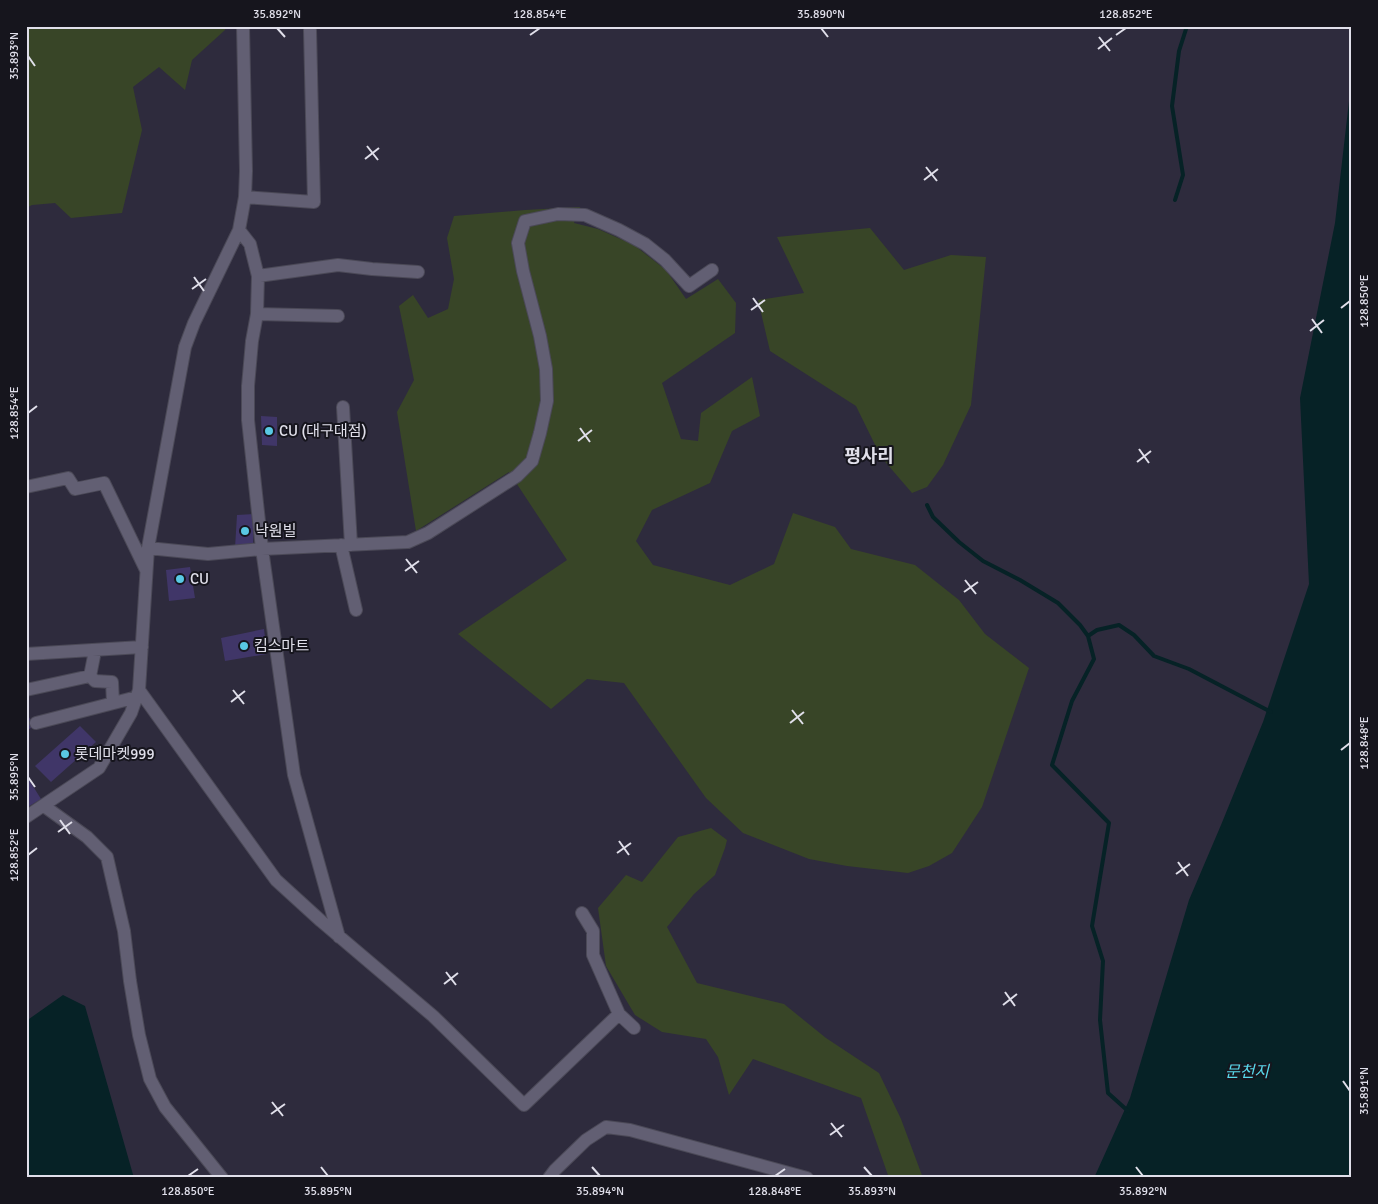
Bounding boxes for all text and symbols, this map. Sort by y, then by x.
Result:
text: 35.892°N [253,7,301,22]
text: 128.854°E [513,7,567,22]
text: 35.890°N [797,7,845,22]
text: 128.852°E [1099,7,1153,22]
text: 35.893°N [7,32,22,80]
text: 128.850°E [1357,274,1372,328]
text: 128.854°E [7,386,22,440]
place label: CU (대구대점) [279,422,367,440]
marker: CU (대구대점) [263,425,275,437]
district label: 평사리 [844,445,894,467]
place label: 낙원빌 [255,522,296,540]
marker: 낙원빌 [239,525,251,537]
place label: CU [190,570,209,588]
marker: CU [174,573,186,585]
place label: 킴스마트 [254,637,309,655]
marker: 킴스마트 [238,640,250,652]
text: 128.848°E [1357,716,1372,770]
place label: 롯데마켓999 [75,745,155,763]
marker: 롯데마켓999 [59,748,71,760]
text: 35.895°N [7,753,22,801]
text: 128.852°E [7,828,22,882]
water label: 문천지 [1225,1062,1270,1082]
text: 35.891°N [1357,1067,1372,1115]
text: 128.850°E [161,1184,215,1199]
text: 35.895°N [304,1184,352,1199]
text: 35.894°N [576,1184,624,1199]
text: 128.848°E [748,1184,802,1199]
text: 35.893°N [848,1184,896,1199]
text: 35.892°N [1119,1184,1167,1199]

